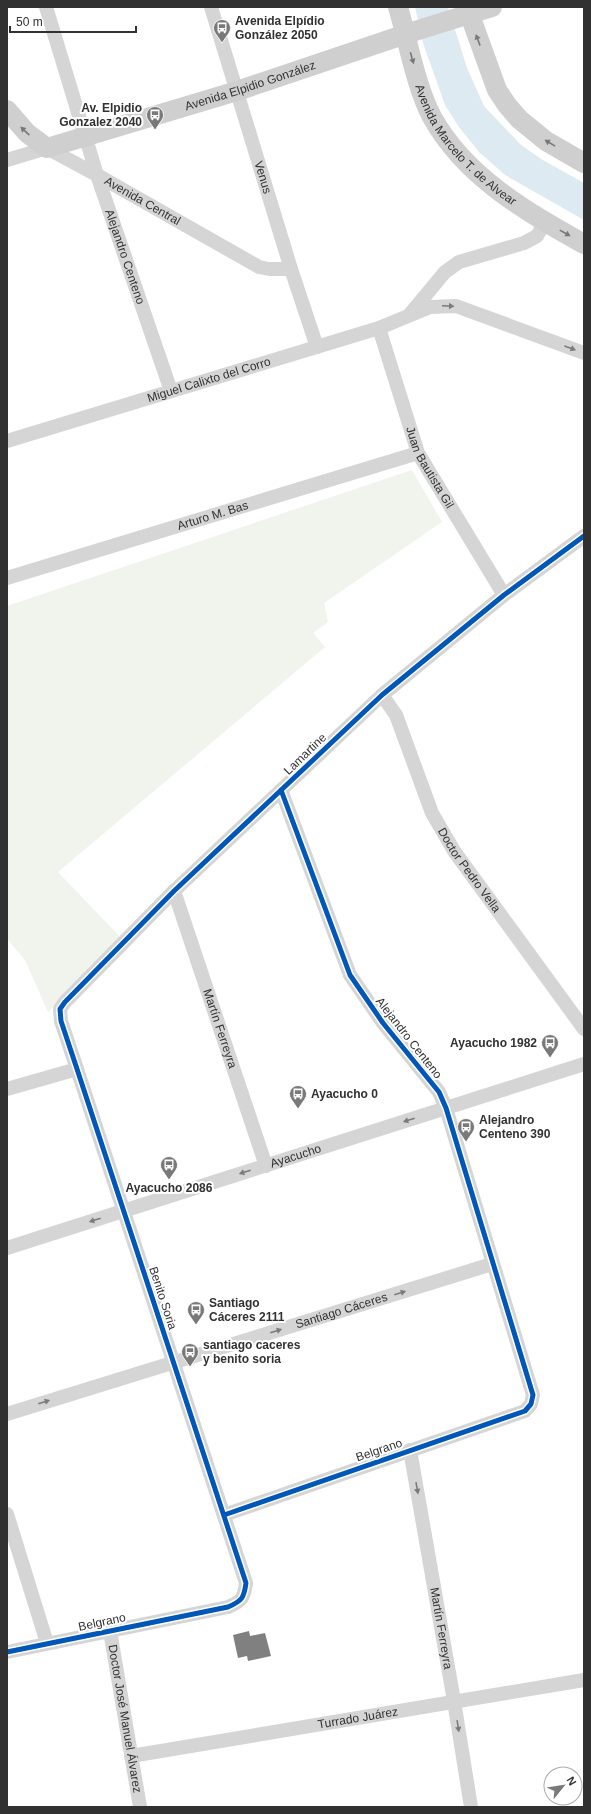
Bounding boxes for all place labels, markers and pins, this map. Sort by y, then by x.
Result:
place label: Avenida Elpídio González 2050 [235,14,325,42]
bus stop icon: Avenida Elpídio González 2050 [212,18,232,43]
place label: Av. Elpidio Gonzalez 2040 [59,101,142,129]
bus stop icon: Av. Elpidio Gonzalez 2040 [145,105,165,130]
bus stop icon: Ayacucho 1982 [540,1033,560,1058]
place label: Ayacucho 1982 [450,1036,537,1050]
bus stop icon: Ayacucho 0 [288,1084,308,1109]
place label: Ayacucho 0 [311,1087,378,1101]
place label: Alejandro Centeno 390 [479,1113,551,1141]
bus stop icon: Alejandro Centeno 390 [456,1117,476,1142]
bus stop icon: Ayacucho 2086 [159,1155,179,1180]
place label: Ayacucho 2086 [126,1181,213,1195]
place label: Santiago Cáceres 2111 [209,1296,285,1324]
bus stop icon: Santiago Cáceres 2111 [186,1300,206,1325]
place label: santiago caceres y benito soria [203,1338,301,1366]
bus stop icon: santiago caceres y benito soria [180,1342,200,1367]

